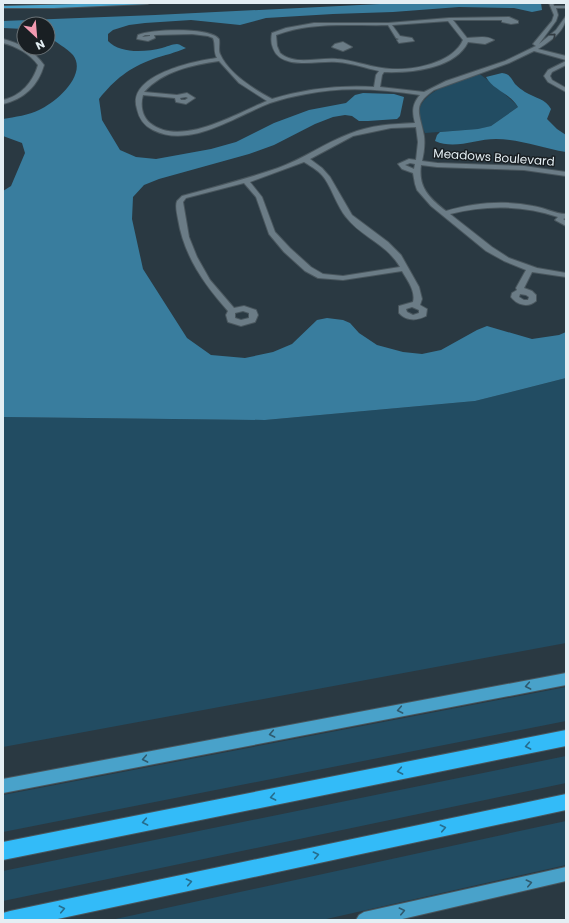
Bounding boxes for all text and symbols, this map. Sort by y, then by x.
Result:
north arrow [16,16,56,56]
one-way arrow [548,34,556,41]
text: N [33,36,48,54]
street label: Meadows Boulevard [433,144,555,170]
one-way arrow [525,681,531,690]
one-way arrow [397,705,403,714]
one-way arrow [269,730,275,738]
one-way arrow [525,741,531,749]
one-way arrow [141,754,148,763]
one-way arrow [397,767,403,775]
one-way arrow [270,792,276,800]
one-way arrow [142,818,149,826]
one-way arrow [440,825,447,833]
one-way arrow [313,852,319,860]
one-way arrow [186,879,192,887]
one-way arrow [526,879,532,887]
one-way arrow [59,905,65,914]
one-way arrow [399,908,406,916]

